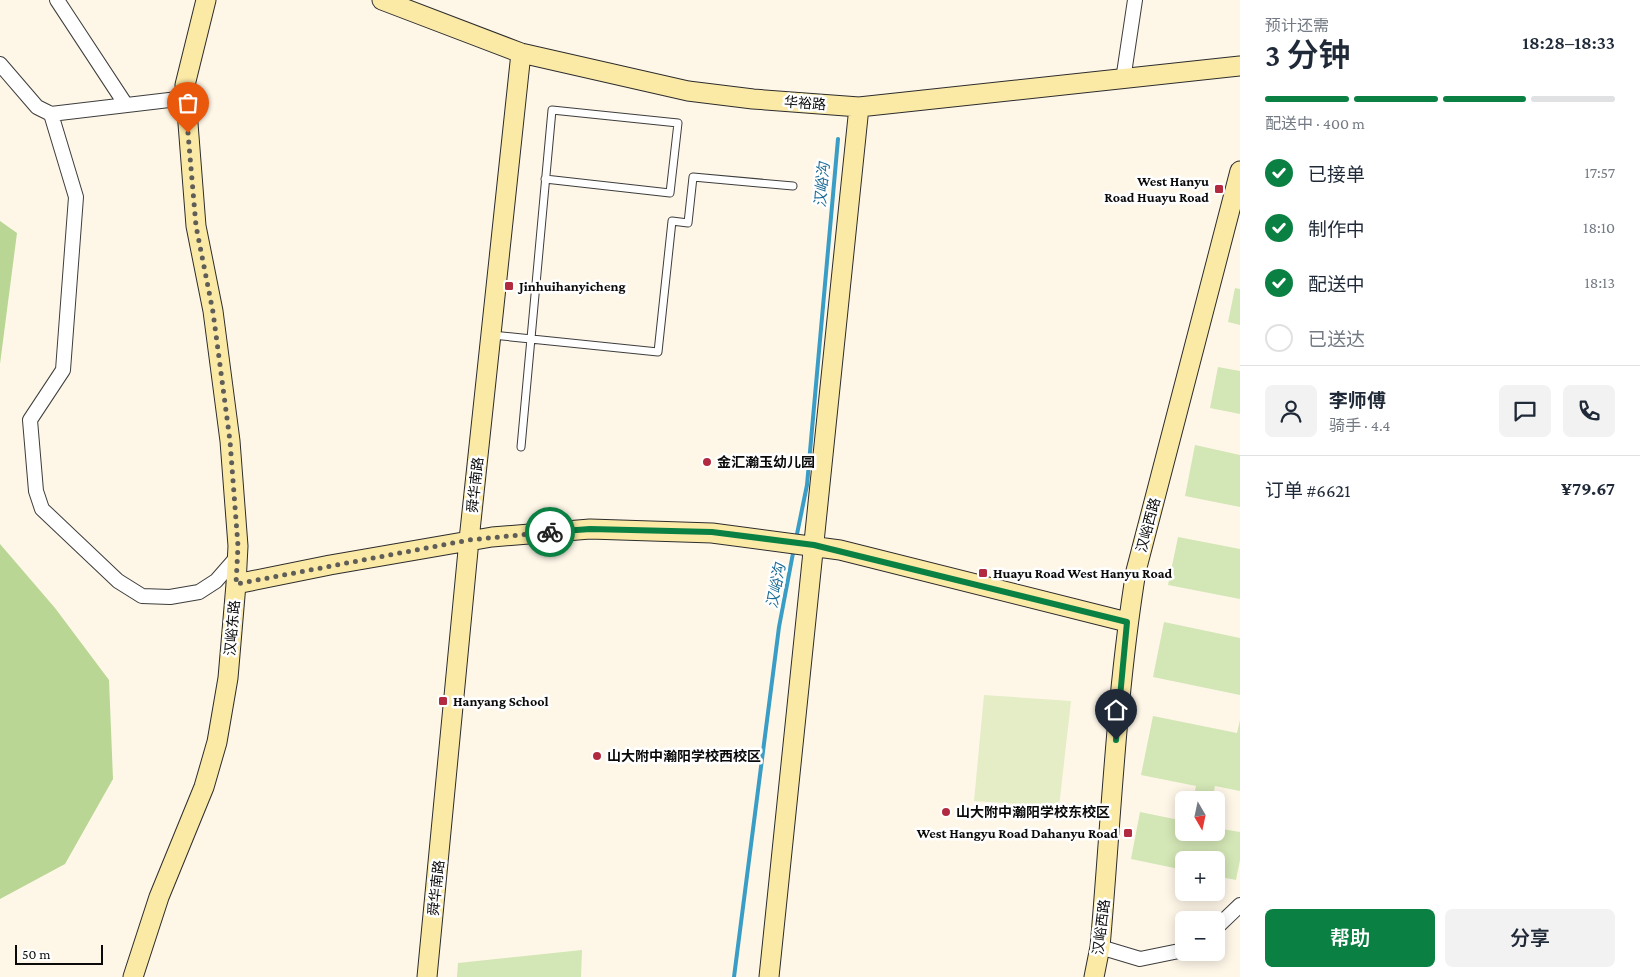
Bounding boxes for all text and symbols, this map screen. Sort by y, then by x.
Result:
text: 预计还需 [1265,17,1329,34]
text: 18:28–18:33 [1522,32,1615,53]
text: 3 分钟 [1265,37,1351,73]
pin [167,82,209,133]
icon: bag [174,89,202,117]
street label: 华裕路 [783,94,827,112]
text: 配送中 · 400 m [1265,115,1365,132]
icon: check [1265,159,1293,187]
water label: 汉峪沟 [812,160,832,208]
text: 已接单 [1308,164,1365,185]
text: 17:57 [1584,164,1615,181]
place label: West Hanyu Road Huayu Road [1104,173,1209,205]
marker: West Hanyu Road Huayu Road [1213,183,1225,195]
icon: check [1265,214,1293,242]
text: 制作中 [1308,219,1365,240]
text: 18:10 [1583,219,1615,236]
icon: check [1265,269,1293,297]
text: 配送中 [1308,274,1365,295]
text: 18:13 [1585,274,1615,291]
place label: Jinhuihanyicheng [517,278,626,294]
marker: Jinhuihanyicheng [503,280,515,292]
text: 已送达 [1308,329,1365,350]
button: person [1265,385,1317,437]
button: chat [1499,385,1551,437]
button: phone [1563,385,1615,437]
text: 李师傅 [1329,390,1386,411]
text: 骑手 · 4.4 [1329,417,1390,434]
place label: 金汇瀚玉幼儿园 [717,454,815,470]
street label: 舜华南路 [464,456,486,514]
marker: 金汇瀚玉幼儿园 [701,456,713,468]
text: ¥79.67 [1561,478,1615,499]
text: 订单 #6621 [1265,480,1351,501]
street label: 汉峪西路 [1133,496,1163,554]
courier [525,507,575,557]
icon: bike [536,518,564,546]
water label: 汉峪沟 [764,560,789,610]
place label: Huayu Road West Hanyu Road [993,565,1172,581]
marker: Huayu Road West Hanyu Road [977,567,989,579]
street label: 汉峪东路 [222,599,242,657]
pin [1095,689,1137,740]
place label: Hanyang School [453,693,549,709]
marker: Hanyang School [437,695,449,707]
icon: home [1102,696,1130,724]
place label: 山大附中瀚阳学校西校区 [607,748,761,764]
marker: 山大附中瀚阳学校西校区 [591,750,603,762]
north arrow [1175,791,1225,841]
map controls [1175,791,1225,961]
place label: 山大附中瀚阳学校东校区 [956,804,1110,820]
marker: 山大附中瀚阳学校东校区 [940,806,952,818]
place label: West Hangyu Road Dahanyu Road [916,825,1118,841]
marker: West Hangyu Road Dahanyu Road [1122,827,1134,839]
button: + [1175,851,1225,901]
street label: 舜华南路 [425,859,447,917]
street label: 汉峪西路 [1090,898,1112,956]
button: 帮助 [1265,909,1435,967]
button: 分享 [1445,909,1615,967]
button: − [1175,911,1225,961]
scale bar [15,942,102,965]
text: 50 m [22,946,50,962]

